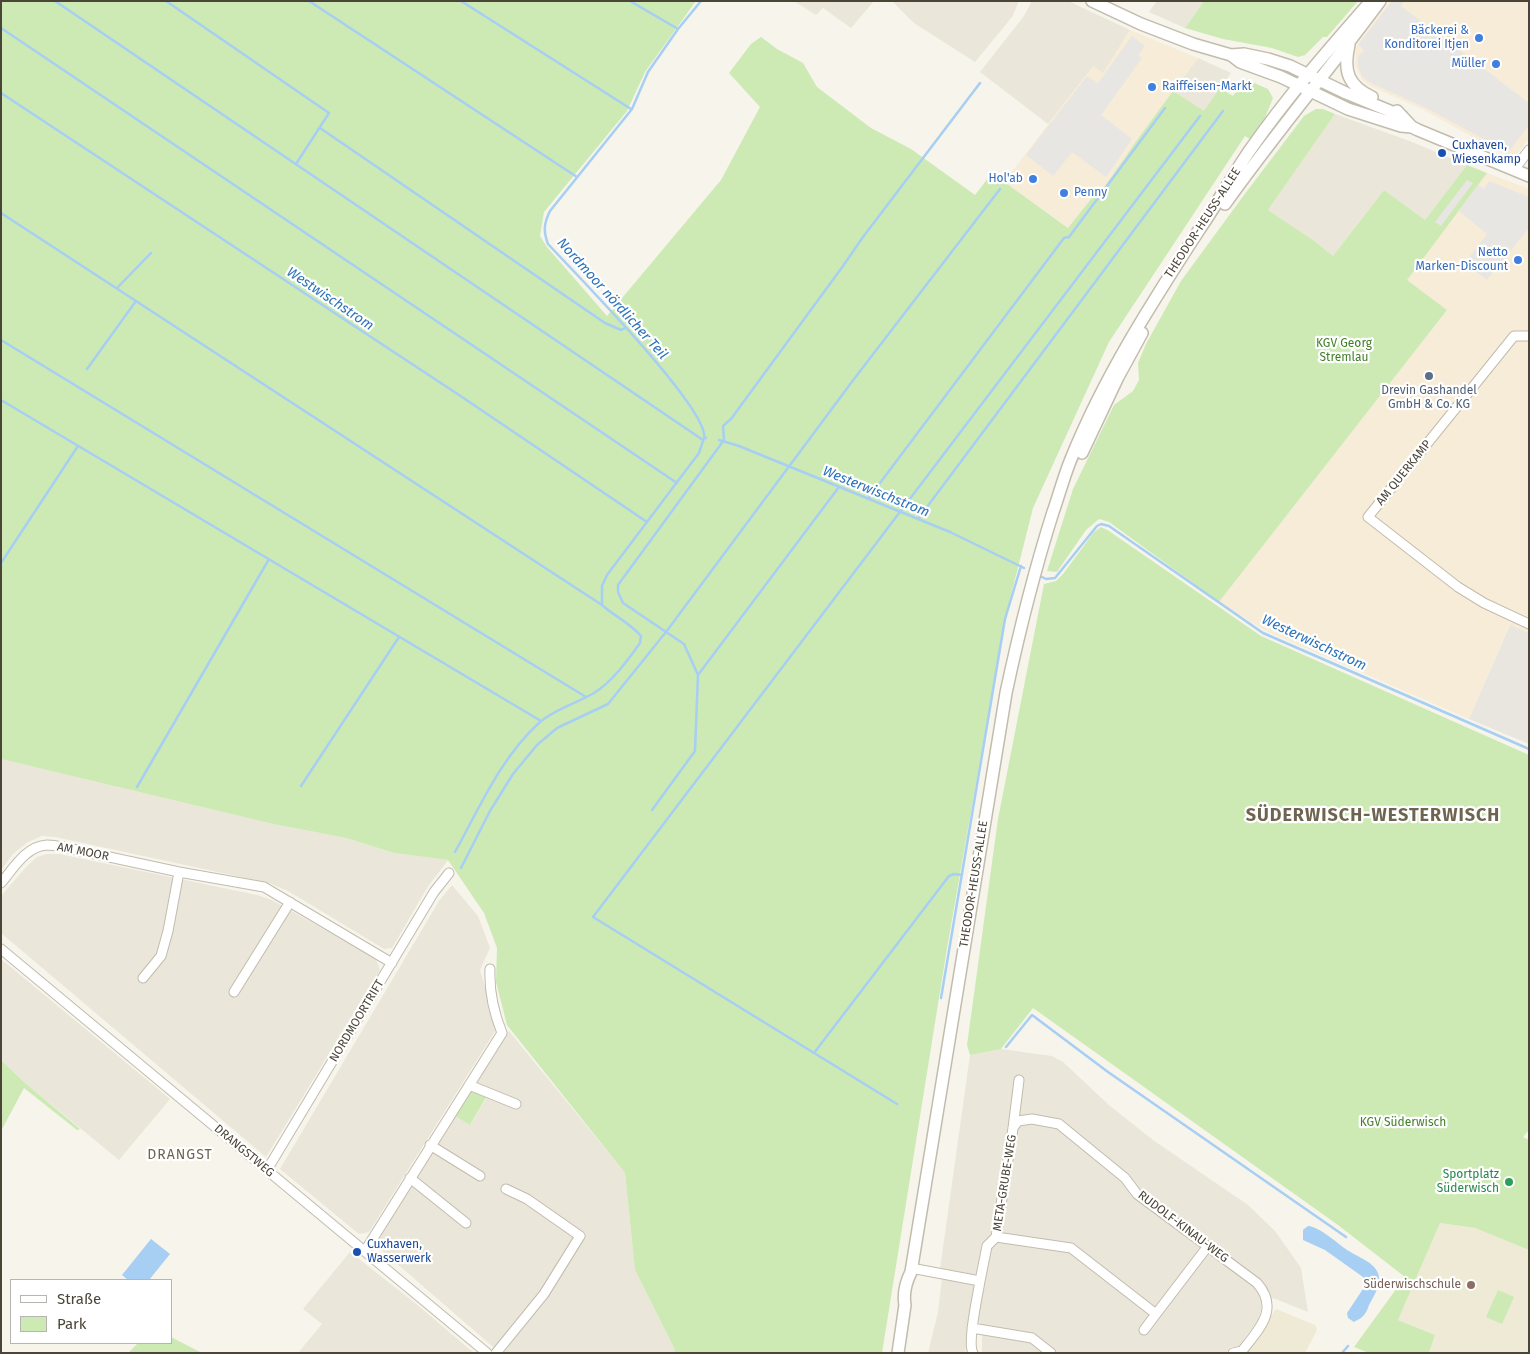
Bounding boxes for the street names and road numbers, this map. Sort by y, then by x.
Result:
street label: THEODOR-HEUSS-ALLEE [1162,165,1244,281]
street label: AM QUERKAMP [1373,438,1435,508]
street label: THEODOR-HEUSS-ALLEE [957,819,991,949]
street label: AM MOOR [56,840,110,864]
street label: NORDMOORTRIFT [327,977,387,1065]
street label: DRANGSTWEG [211,1122,277,1180]
street label: META-GRUBE-WEG [990,1134,1020,1232]
street label: RUDOLF-KINAU-WEG [1135,1188,1231,1266]

